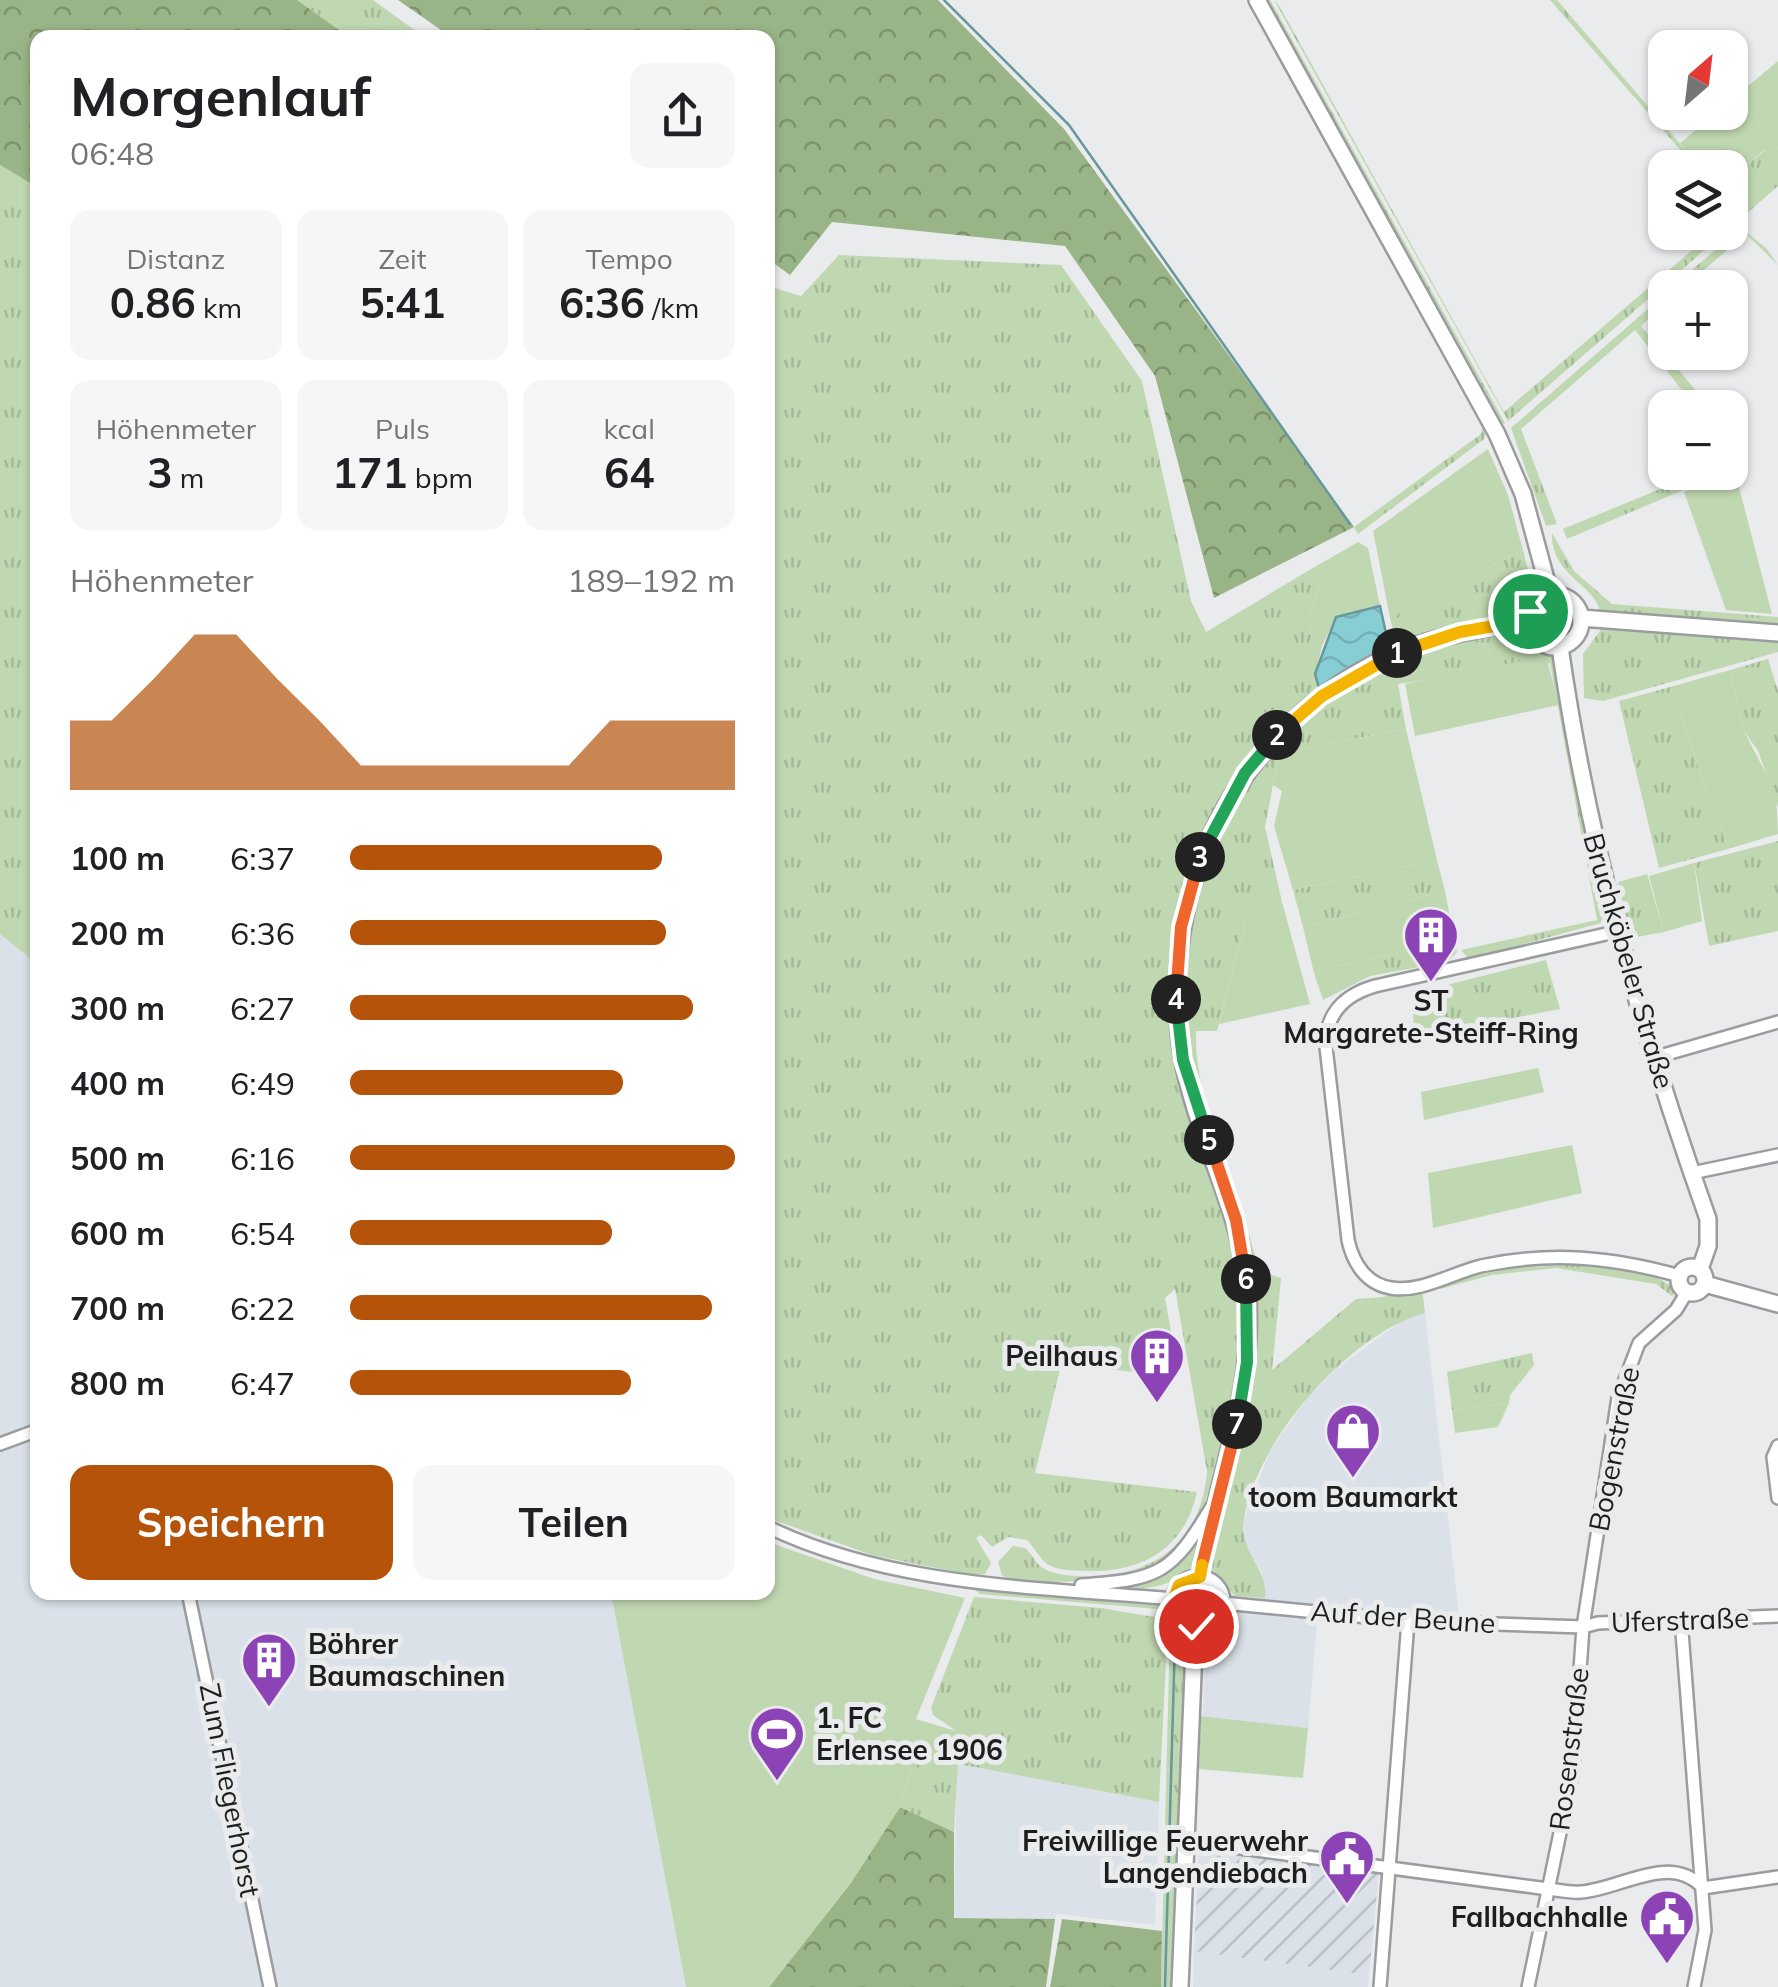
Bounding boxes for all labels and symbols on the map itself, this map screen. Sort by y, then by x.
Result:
north arrow [1648,30,1748,130]
pin [1488,569,1573,654]
pin: 1 [1372,628,1422,678]
pin: 2 [1252,710,1302,760]
street label: Bruchköbeler Straße [1576,829,1683,1093]
pin: 3 [1175,832,1225,882]
building icon: ST Margarete-Steiff-Ring [1401,905,1461,984]
pin: 4 [1151,974,1201,1024]
place label: ST Margarete-Steiff-Ring [1283,983,1579,1050]
pin: 5 [1184,1115,1234,1165]
pin: 6 [1221,1254,1271,1304]
building icon: Peilhaus [1127,1326,1187,1405]
place label: Peilhaus [1005,1338,1118,1373]
street label: Bogenstraße [1580,1364,1647,1534]
pin: 7 [1212,1399,1262,1449]
shop icon: toom Baumarkt [1323,1401,1383,1480]
place label: toom Baumarkt [1248,1479,1458,1514]
pin [1154,1584,1239,1669]
street label: Auf der Beune [1309,1593,1497,1640]
street label: Uferstraße [1610,1600,1750,1639]
place label: Böhrer Baumaschinen [308,1626,505,1693]
building icon: Böhrer Baumaschinen [239,1630,299,1709]
street label: Rosenstraße [1541,1665,1596,1832]
street label: Zum Fliegerhorst [193,1680,268,1900]
place label: 1. FC Erlensee 1906 [816,1700,1003,1767]
sports icon: 1. FC Erlensee 1906 [747,1704,807,1783]
place label: Freiwillige Feuerwehr Langendiebach [1022,1823,1308,1890]
public building icon: Freiwillige Feuerwehr Langendiebach [1317,1827,1377,1906]
public building icon: Fallbachhalle [1637,1887,1697,1966]
place label: Fallbachhalle [1451,1899,1628,1934]

